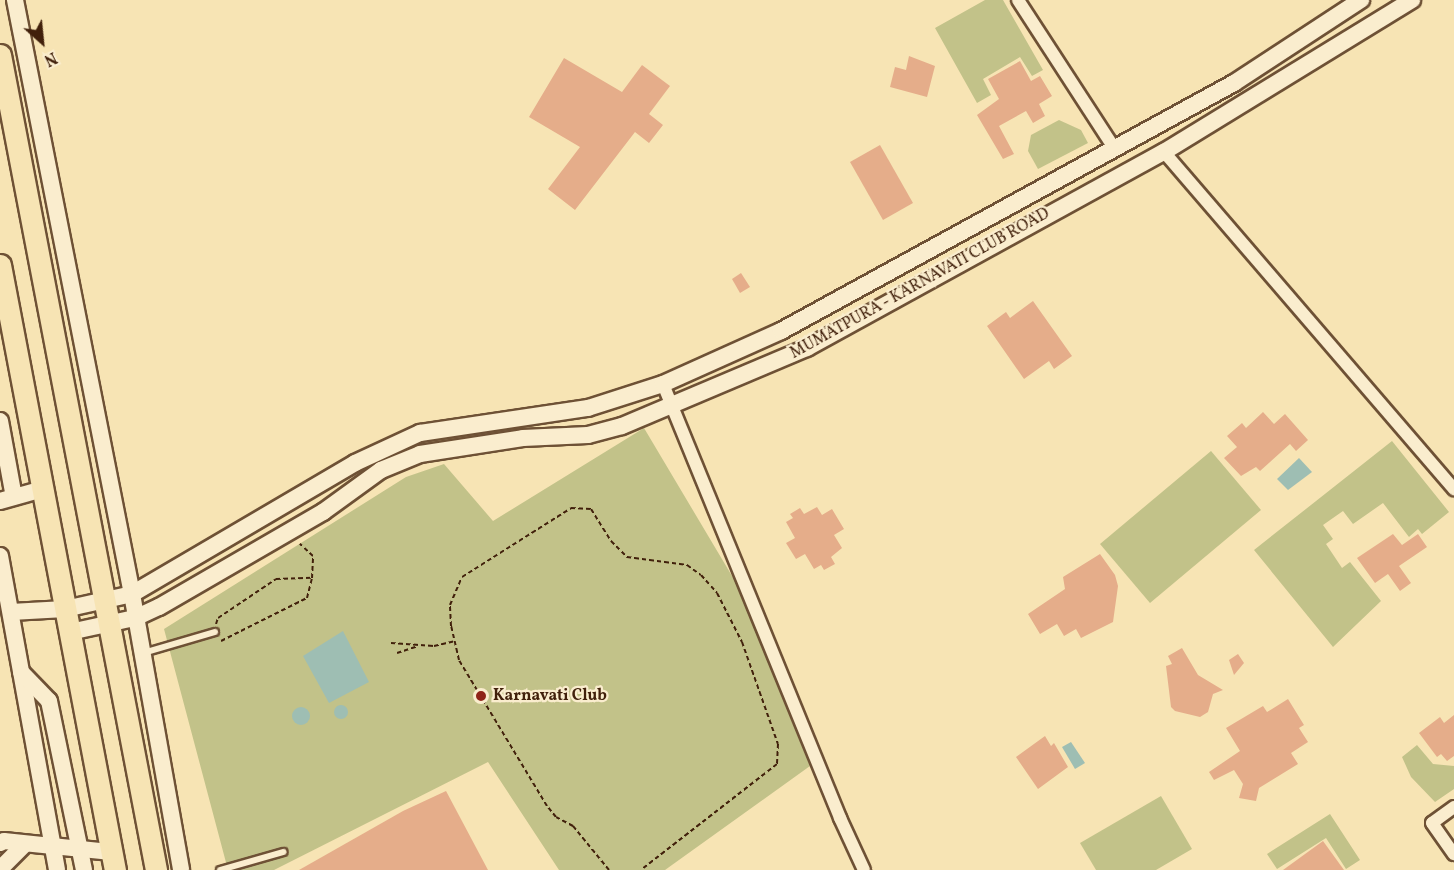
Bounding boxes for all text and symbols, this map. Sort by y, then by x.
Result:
north arrow [12,12,72,72]
text: N [40,46,60,70]
street label: MUMATPURA - KARNAVATI CLUB ROAD [787,204,1053,364]
place label: Karnavati Club [493,686,607,706]
marker: Karnavati Club [474,689,488,703]

